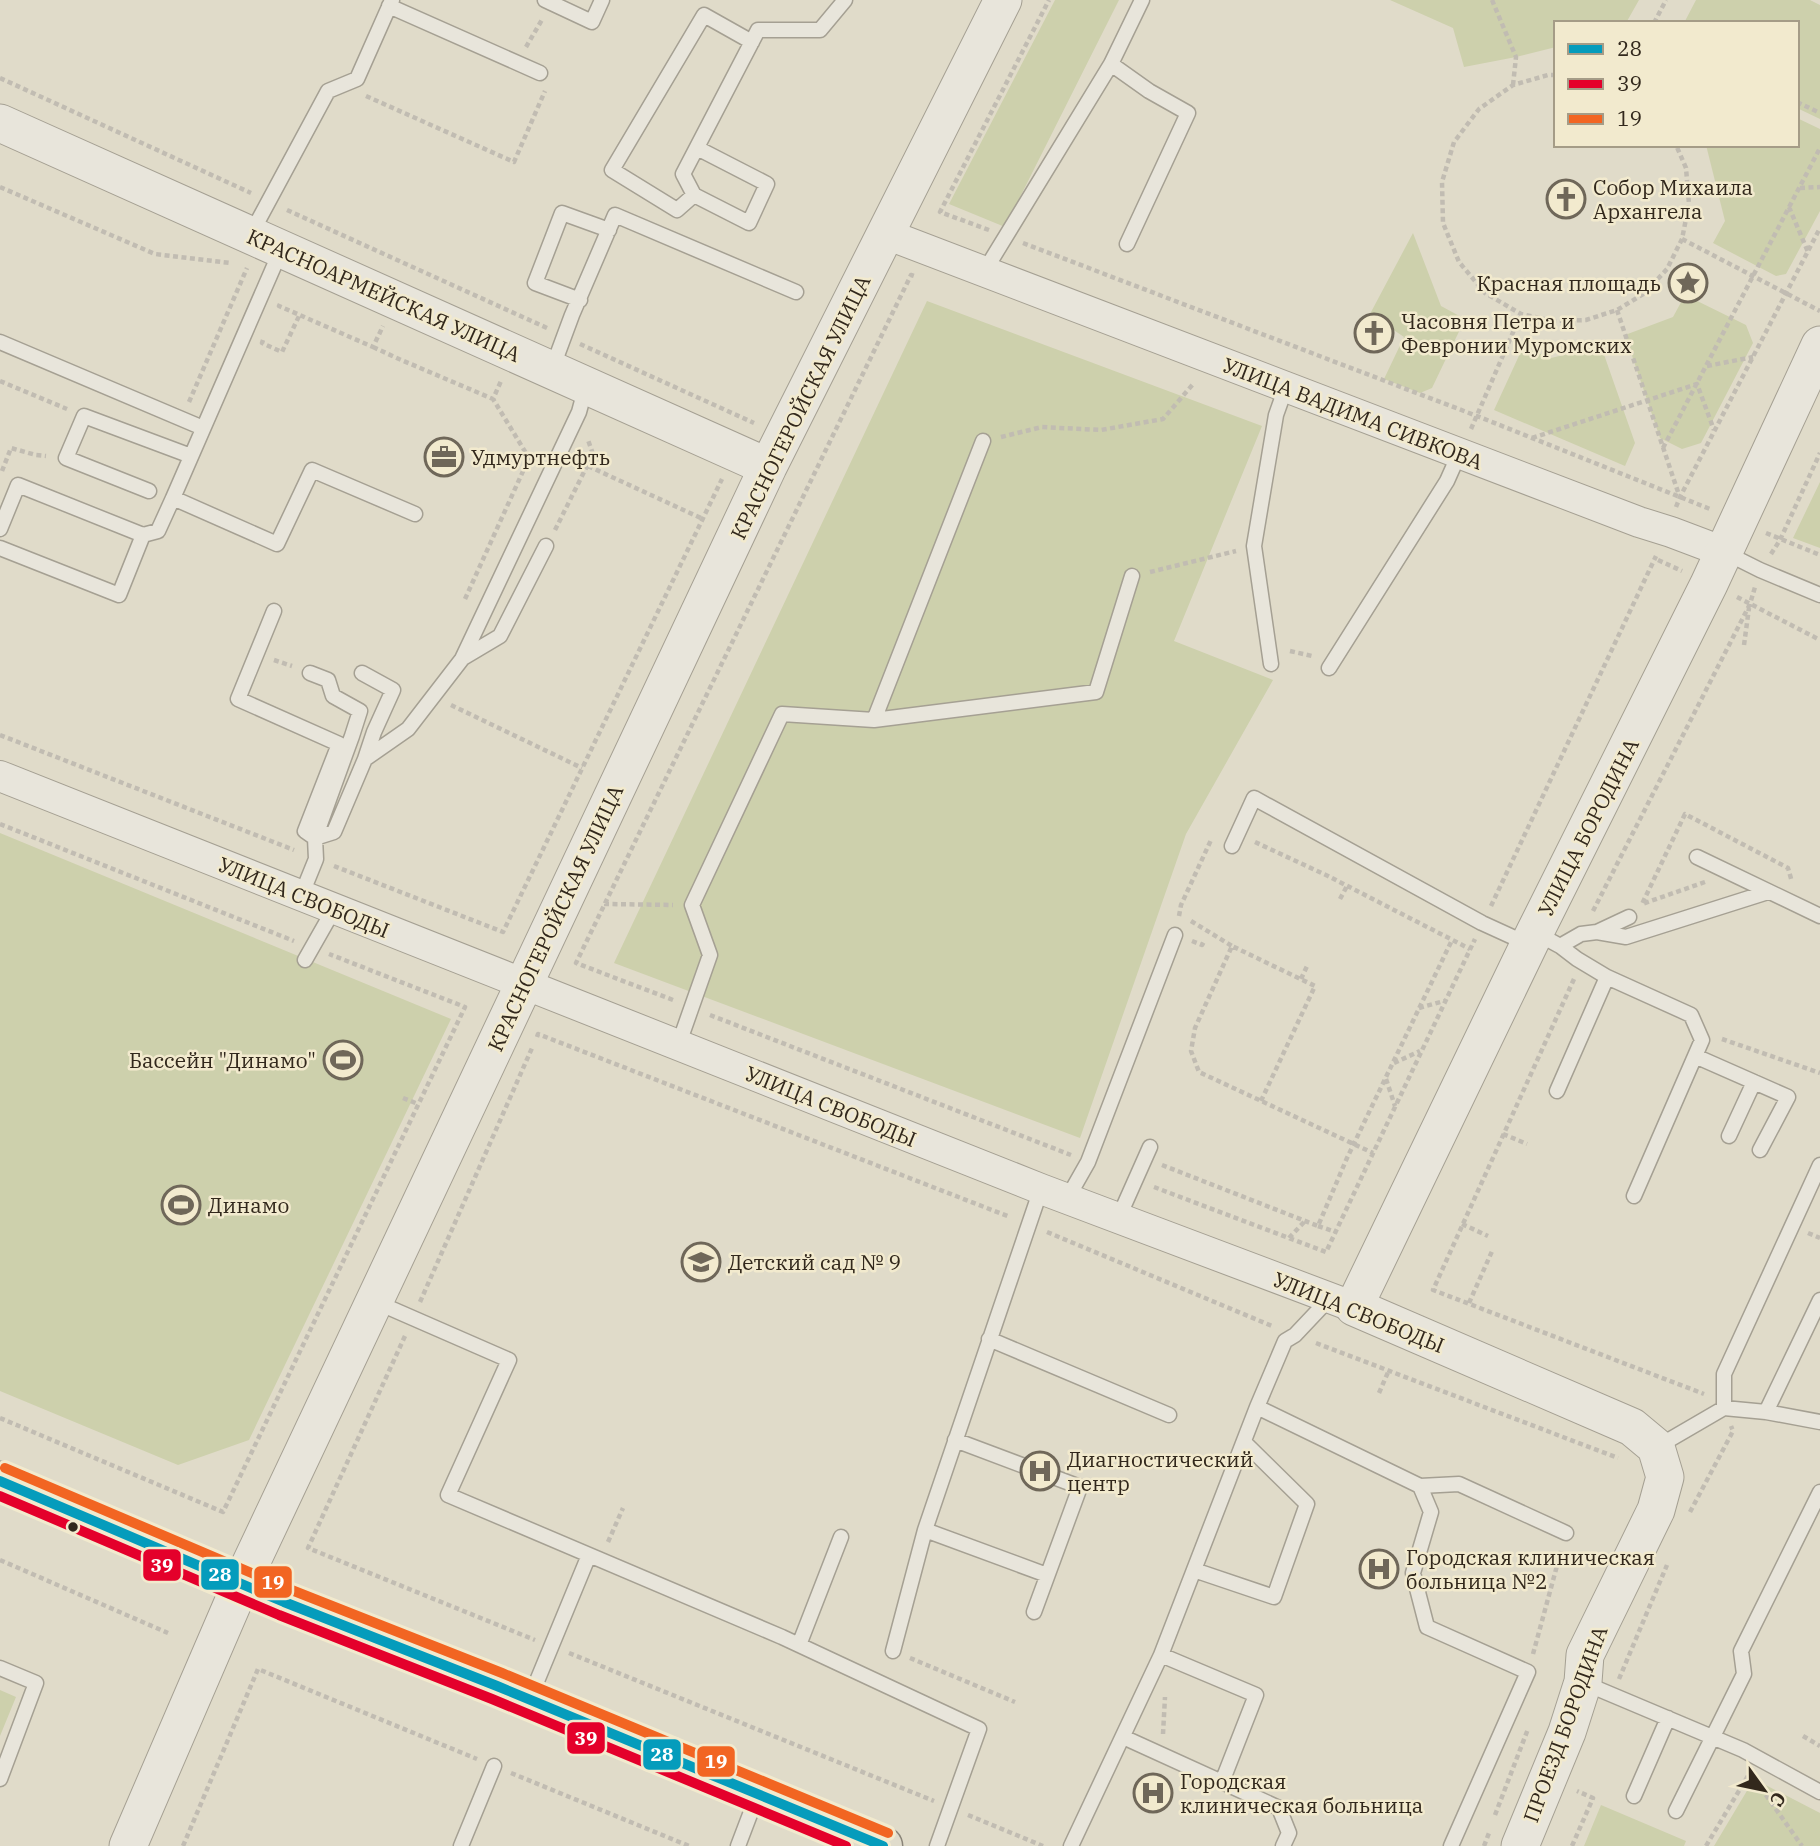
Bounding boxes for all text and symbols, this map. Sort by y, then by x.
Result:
legend [1554,21,1799,147]
text: 28 [1617,34,1642,62]
text: 39 [1617,69,1642,97]
text: 19 [1617,104,1642,132]
place label: Собор Михаила Архангела [1593,173,1753,225]
church icon: Собор Михаила Архангела [1545,178,1587,220]
street label: КРАСНОАРМЕЙСКАЯ УЛИЦА [243,222,526,368]
place icon: Красная площадь [1667,262,1709,304]
place label: Красная площадь [1476,269,1661,297]
street label: КРАСНОГЕРОЙСКАЯ УЛИЦА [724,270,877,544]
place label: Часовня Петра и Февронии Муромских [1401,307,1632,359]
church icon: Часовня Петра и Февронии Муромских [1353,312,1395,354]
street label: УЛИЦА ВАДИМА СИВКОВА [1219,350,1488,476]
office icon: Удмуртнефть [423,436,465,478]
place label: Удмуртнефть [471,443,610,471]
street label: УЛИЦА БОРОДИНА [1531,733,1645,921]
street label: КРАСНОГЕРОЙСКАЯ УЛИЦА [481,780,629,1056]
street label: УЛИЦА СВОБОДЫ [214,850,394,944]
sports icon: Бассейн "Динамо" [322,1039,364,1081]
place label: Бассейн "Динамо" [129,1046,316,1074]
street label: УЛИЦА СВОБОДЫ [741,1059,921,1153]
sports icon: Динамо [160,1184,202,1226]
place label: Динамо [208,1191,289,1219]
school or university icon: Детский сад № 9 [680,1241,722,1283]
place label: Детский сад № 9 [728,1248,901,1276]
street label: УЛИЦА СВОБОДЫ [1269,1265,1449,1359]
place label: Диагностический центр [1067,1445,1254,1497]
hospital icon: Диагностический центр [1019,1450,1061,1492]
unlabelled marker [66,1520,80,1534]
place label: Городская клиническая больница №2 [1406,1543,1655,1595]
line badge: 39 [142,1548,182,1582]
hospital icon: Городская клиническая больница №2 [1358,1548,1400,1590]
text: 39 [151,1553,173,1577]
line badge: 28 [200,1558,240,1591]
text: 28 [209,1562,231,1586]
line badge: 19 [253,1565,293,1599]
text: 19 [262,1570,284,1594]
street label: ПРОЕЗД БОРОДИНА [1516,1621,1614,1826]
line badge: 39 [566,1721,606,1755]
text: 39 [575,1726,597,1750]
line badge: 28 [642,1738,682,1771]
text: 28 [651,1742,673,1766]
line badge: 19 [696,1745,736,1778]
text: 19 [705,1749,727,1773]
north arrow [1729,1755,1799,1825]
place label: Городская клиническая больница [1180,1767,1423,1819]
hospital icon: Городская клиническая больница [1132,1772,1174,1814]
text: С [1765,1787,1792,1811]

